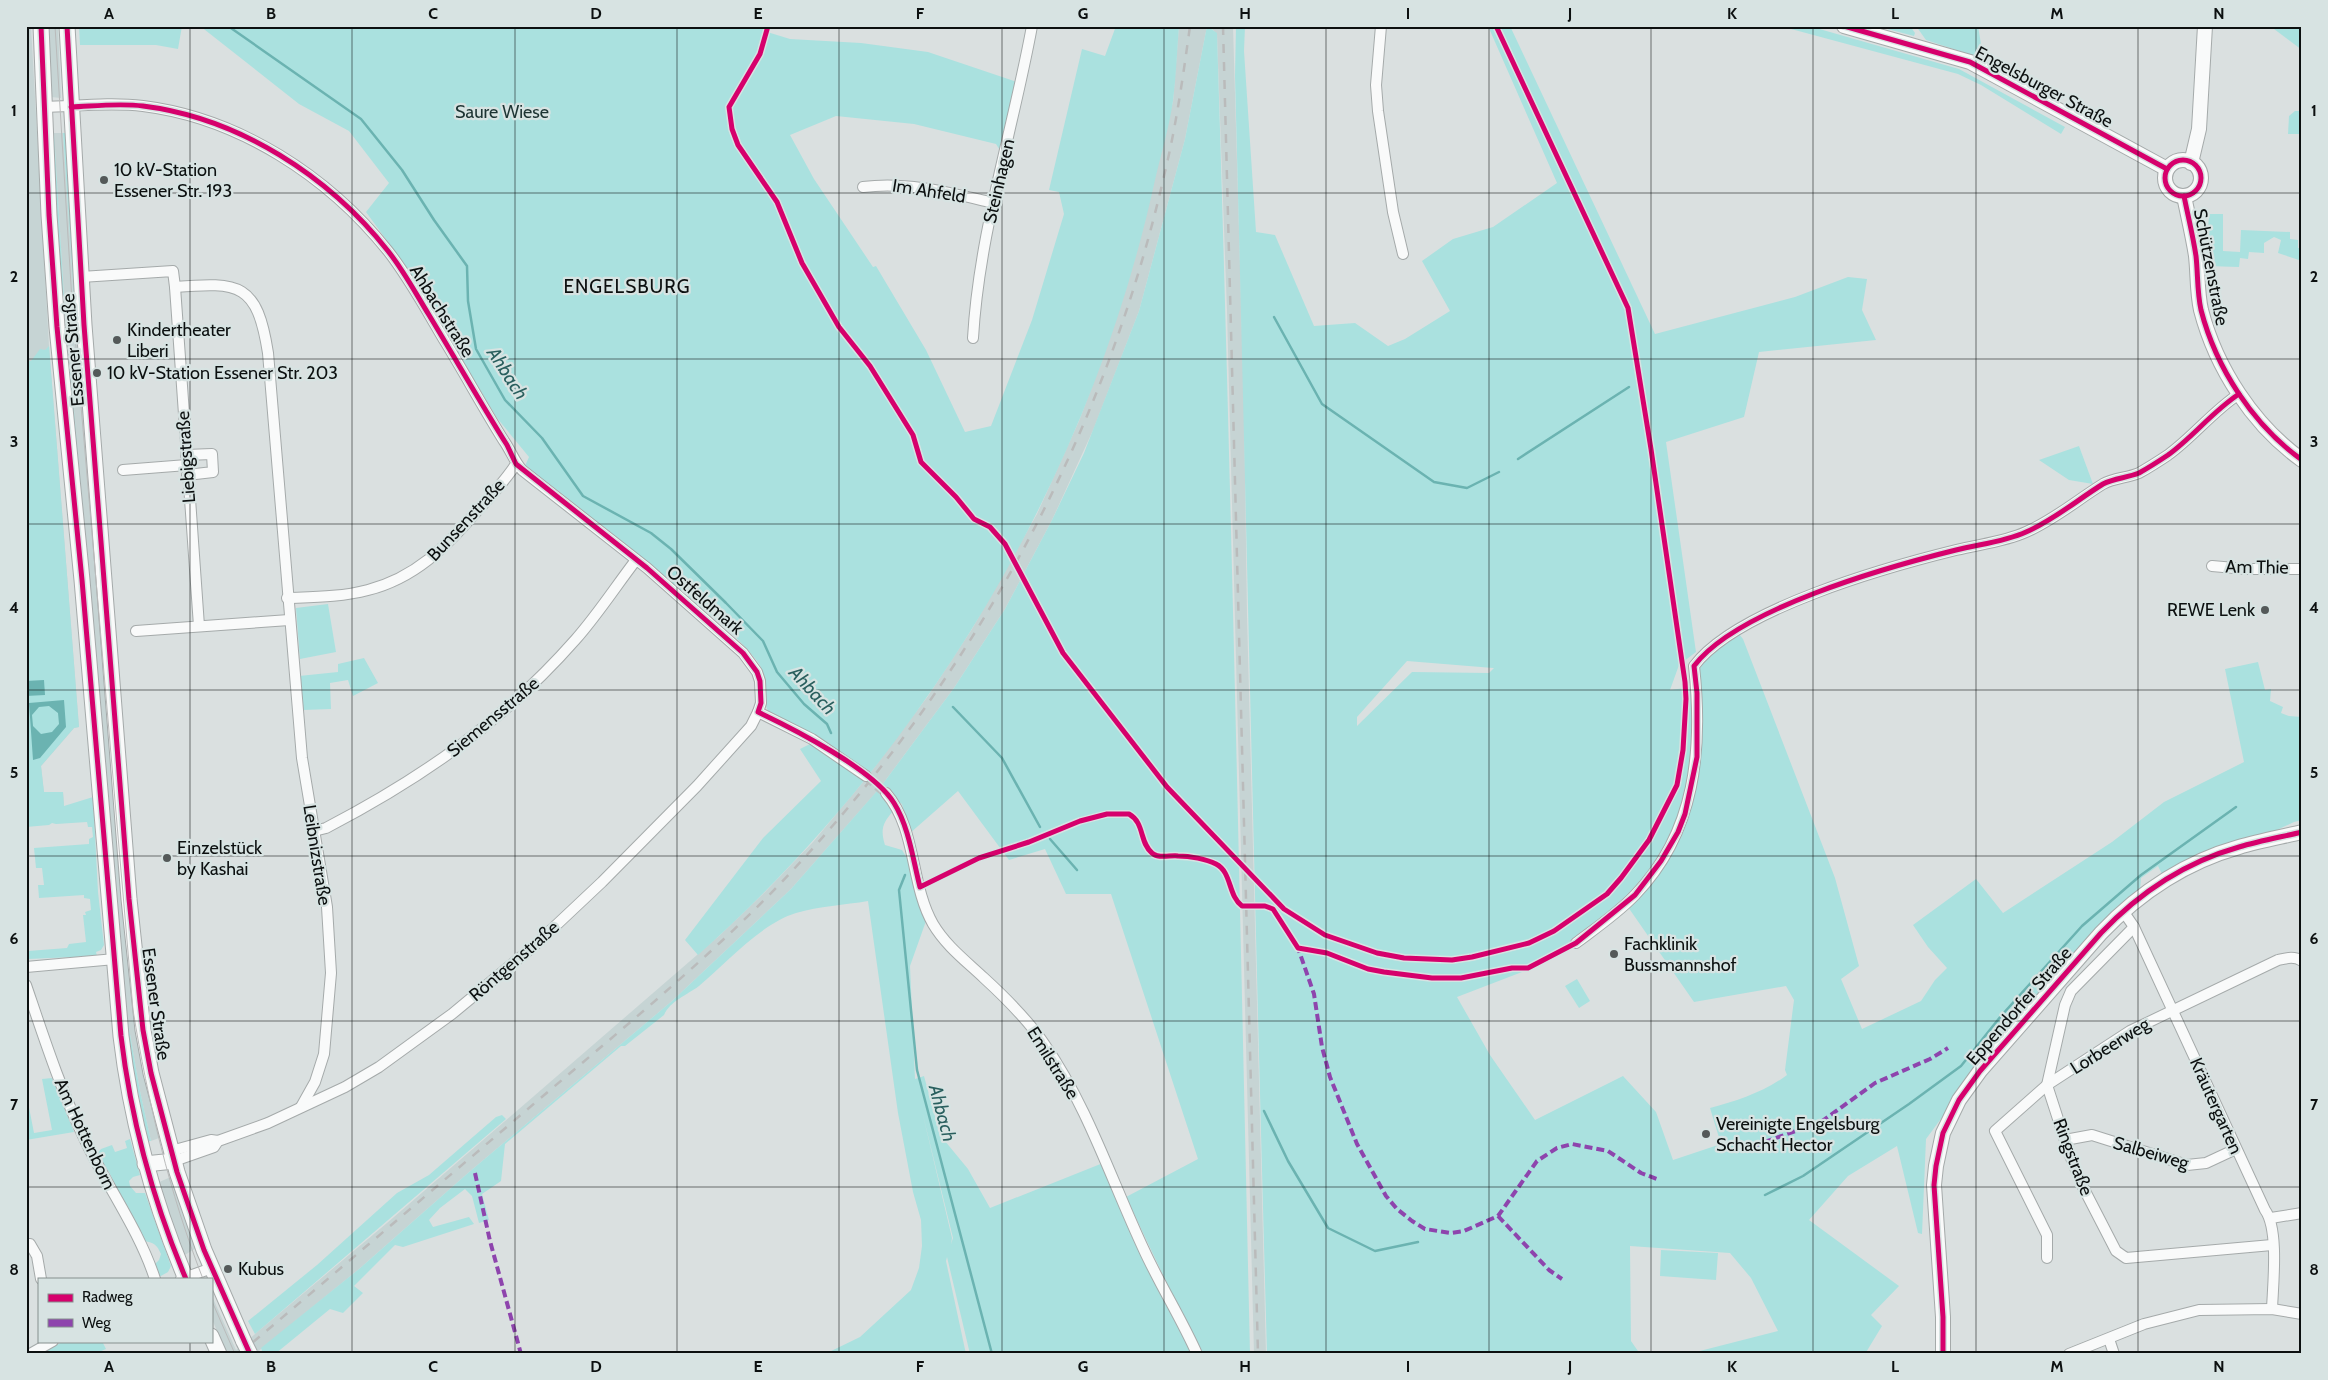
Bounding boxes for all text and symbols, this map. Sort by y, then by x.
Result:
text: A [104,4,114,23]
text: B [266,4,276,23]
text: C [428,4,438,23]
text: D [590,4,602,23]
text: E [753,4,763,23]
text: F [916,4,925,23]
text: G [1078,4,1088,23]
text: H [1239,4,1251,23]
text: I [1406,4,1410,23]
text: J [1567,4,1572,23]
text: K [1727,4,1737,23]
text: L [1891,4,1899,23]
text: M [2050,4,2064,23]
text: N [2213,4,2225,23]
street label: Engelsburger Straße [1971,41,2117,133]
text: 1 [11,101,17,120]
park label: Saure Wiese [455,101,549,123]
text: 1 [2311,101,2317,120]
street label: Steinhagen [979,137,1019,225]
place label: 10 kV-Station Essener Str. 193 [114,159,232,202]
marker: 10 kV-Station Essener Str. 193 [98,174,110,186]
street label: Im Ahfeld [891,174,967,208]
street label: Schützenstraße [2189,207,2233,327]
street label: Ahbachstraße [405,261,479,361]
text: 2 [10,267,18,286]
text: 2 [2310,267,2318,286]
district label: ENGELSBURG [563,275,691,298]
street label: Essener Straße [57,293,89,407]
place label: Kindertheater Liberi [127,319,231,362]
marker: Kindertheater Liberi [111,334,123,346]
water label: Ahbach [482,342,533,404]
place label: 10 kV-Station Essener Str. 203 [107,362,338,384]
marker: 10 kV-Station Essener Str. 203 [91,367,103,379]
street label: Liebigstraße [172,410,200,504]
text: 3 [10,432,18,451]
text: 3 [2310,432,2318,451]
street label: Bunsenstraße [422,474,510,566]
street label: Am Thie [2225,555,2289,579]
street label: Ostfeldmark [662,561,749,640]
text: 4 [9,598,19,617]
text: 4 [2309,598,2319,617]
place label: REWE Lenk [2167,599,2256,621]
marker: REWE Lenk [2259,604,2271,616]
water label: Ahbach [784,661,841,719]
street label: Siemensstraße [443,672,543,762]
text: 5 [10,763,18,782]
text: 5 [2310,763,2318,782]
street label: Leibnizstraße [298,803,336,907]
place label: Einzelstück by Kashai [177,837,263,880]
marker: Einzelstück by Kashai [161,852,173,864]
street label: Röntgenstraße [465,916,563,1006]
text: 6 [10,929,19,948]
text: 6 [2310,929,2319,948]
place label: Fachklinik Bussmannshof [1624,933,1737,976]
street label: Eppendorfer Straße [1962,942,2076,1070]
street label: Essener Straße [137,946,175,1062]
marker: Fachklinik Bussmannshof [1608,948,1620,960]
street label: Lorbeerweg [2066,1012,2155,1079]
street label: Emilstraße [1022,1023,1084,1103]
street label: Kräutergarten [2185,1054,2247,1158]
street label: Am Hottenborn [50,1075,120,1193]
water label: Ahbach [924,1081,961,1144]
text: 7 [10,1095,19,1114]
text: 7 [2310,1095,2319,1114]
place label: Vereinigte Engelsburg Schacht Hector [1716,1113,1880,1156]
street label: Ringstraße [2048,1115,2098,1199]
marker: Vereinigte Engelsburg Schacht Hector [1700,1128,1712,1140]
street label: Salbeiweg [2111,1132,2192,1175]
place label: Kubus [238,1258,284,1280]
text: 8 [9,1260,19,1279]
text: 8 [2309,1260,2319,1279]
marker: Kubus [222,1263,234,1275]
legend [38,1278,212,1342]
text: Radweg [82,1288,133,1306]
text: Weg [82,1314,111,1332]
text: A [104,1357,114,1376]
text: B [266,1357,276,1376]
text: C [428,1357,438,1376]
text: D [590,1357,602,1376]
text: E [753,1357,763,1376]
text: F [916,1357,925,1376]
text: G [1078,1357,1088,1376]
text: H [1239,1357,1251,1376]
text: I [1406,1357,1410,1376]
text: J [1567,1357,1572,1376]
text: K [1727,1357,1737,1376]
text: L [1891,1357,1899,1376]
text: M [2050,1357,2064,1376]
text: N [2213,1357,2225,1376]

